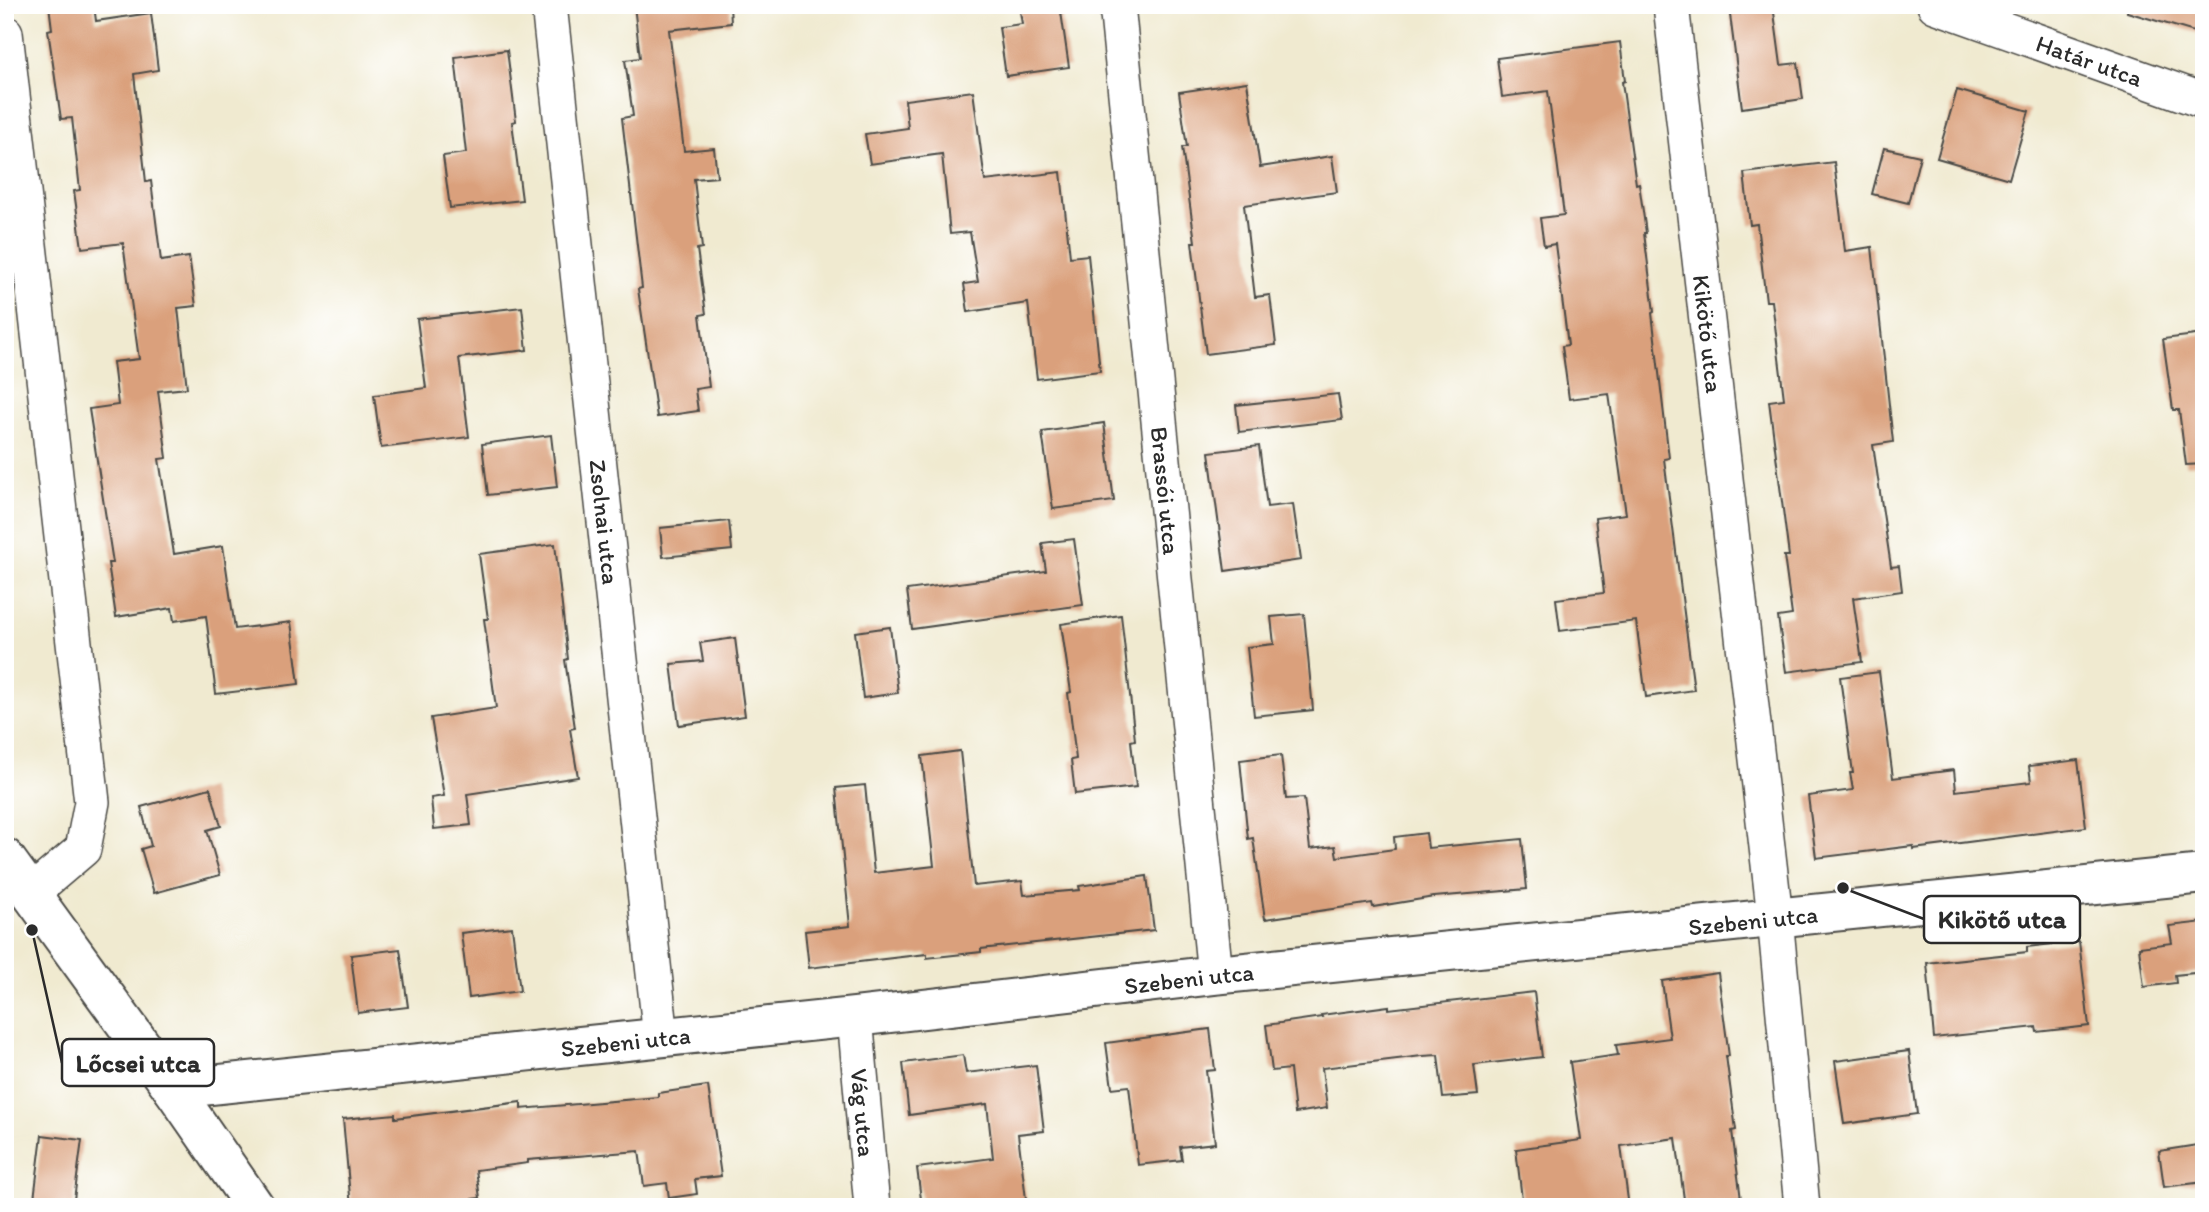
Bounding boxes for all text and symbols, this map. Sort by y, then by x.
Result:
street label: Határ utca [2032,28,2147,93]
street label: Kikötő utca [1687,273,1730,395]
street label: Brassói utca [1145,425,1187,557]
street label: Zsolnai utca [584,458,626,586]
callout: Kikötő utca [1924,896,2080,943]
street label: Szebeni utca [1687,899,1819,941]
text: Kikötő utca [1938,903,2067,935]
street label: Szebeni utca [1123,957,1255,1000]
street label: Szebeni utca [559,1020,692,1062]
callout: Lőcsei utca [62,1039,214,1086]
text: Lőcsei utca [75,1047,201,1079]
street label: Vág utca [845,1067,882,1158]

